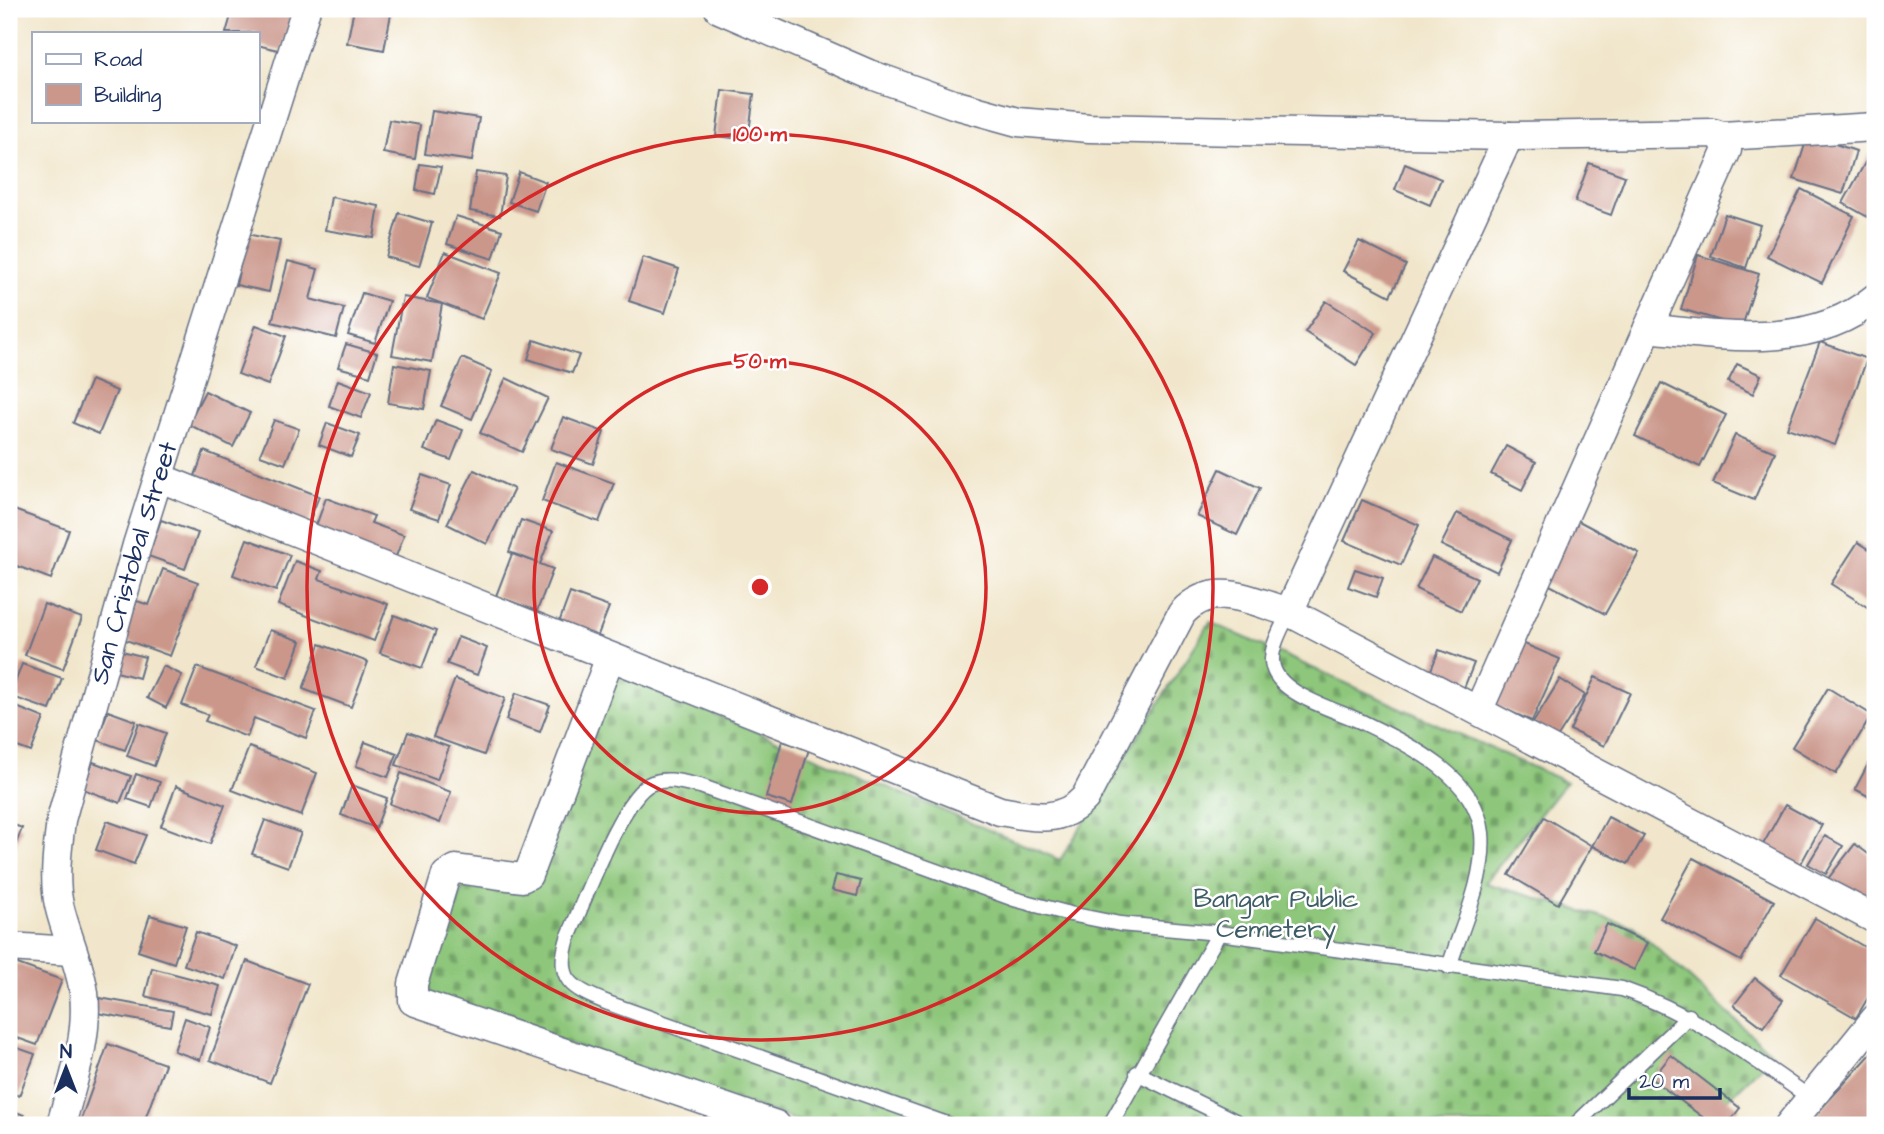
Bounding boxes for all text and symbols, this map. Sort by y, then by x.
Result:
legend [32,32,259,122]
text: Road [94,45,142,74]
text: Building [94,81,162,112]
text: 100 m [733,120,788,149]
text: 50 m [734,347,787,376]
street label: San Cristobal Street [81,437,187,688]
centre of rings [748,575,772,599]
park label: Bangar Public Cemetery [1194,881,1358,949]
north arrow [32,1032,102,1102]
text: N [60,1039,72,1066]
scale bar [1629,1057,1720,1101]
text: 20 m [1639,1067,1690,1096]

